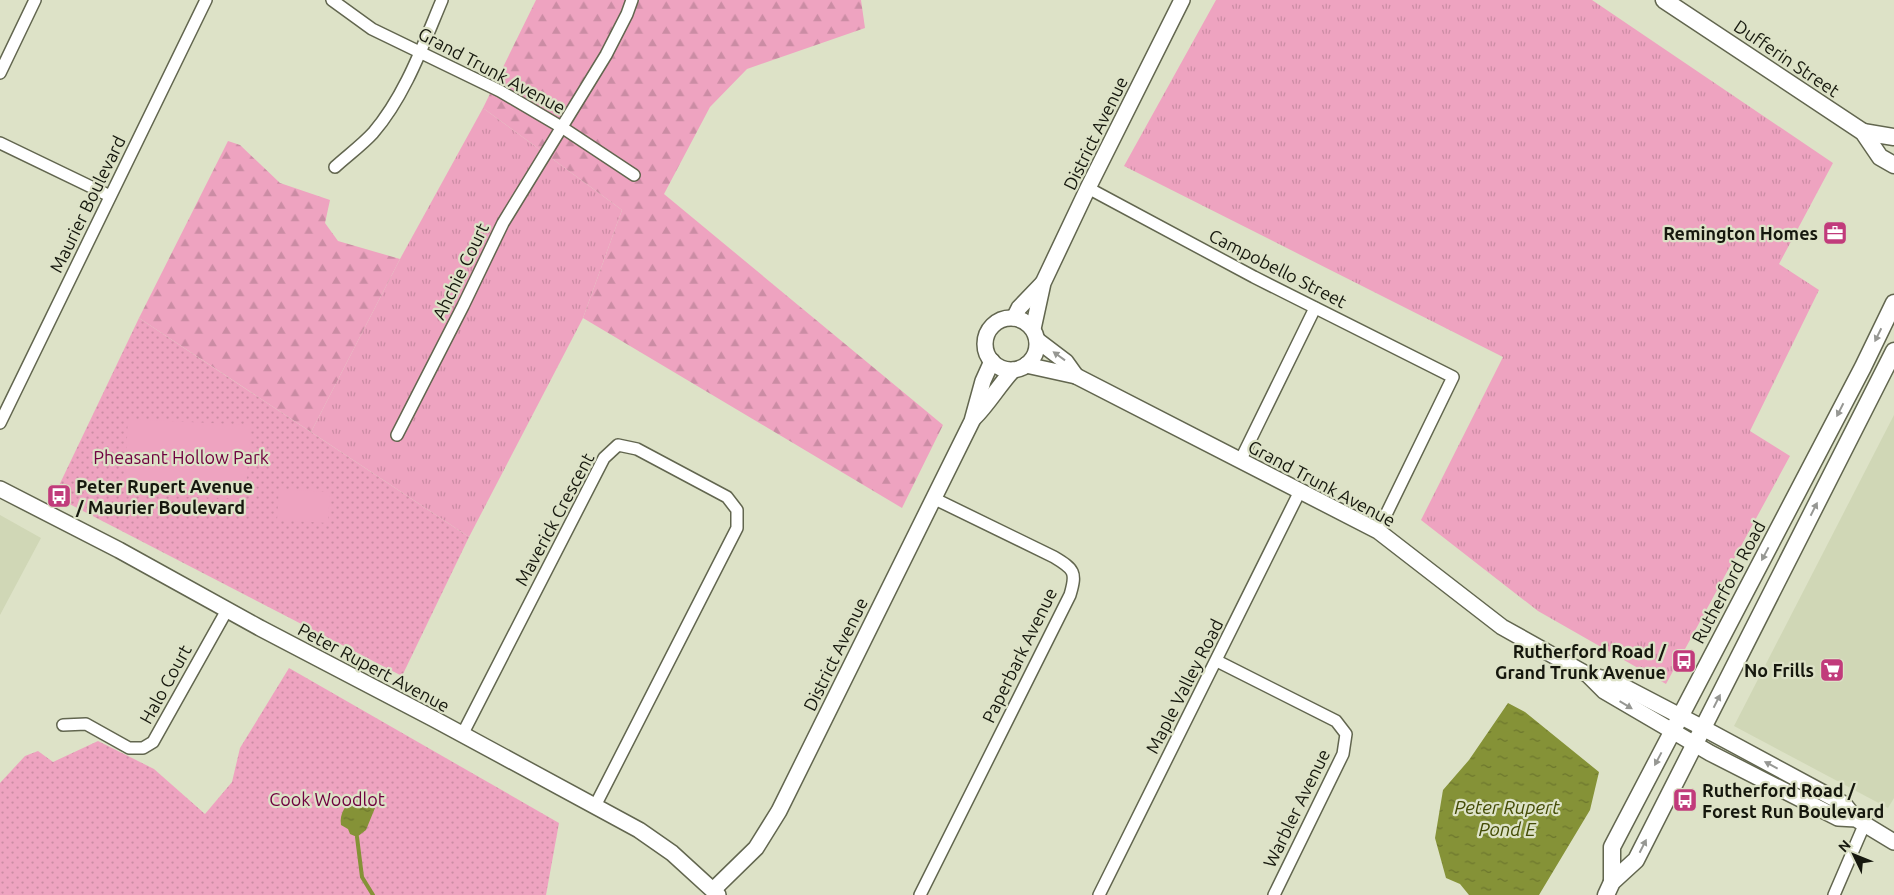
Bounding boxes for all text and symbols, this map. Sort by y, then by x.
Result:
street label: Dufferin Street [1731,15,1843,101]
street label: Grand Trunk Avenue [415,23,569,117]
street label: District Avenue [1059,73,1131,193]
street label: Maurier Boulevard [45,132,129,276]
street label: Ahchie Court [428,220,492,322]
office icon: Remington Homes [1822,220,1848,246]
place label: Remington Homes [1663,223,1818,243]
street label: Campobello Street [1206,225,1350,311]
one-way arrow [1874,328,1882,342]
one-way arrow [1052,351,1066,361]
one-way arrow [1836,403,1844,417]
street label: Grand Trunk Avenue [1245,436,1399,530]
park label: Pheasant Hollow Park [93,447,269,467]
street label: Maverick Crescent [511,449,597,589]
place label: Peter Rupert Avenue / Maurier Boulevard [75,476,253,517]
bus stop icon: Peter Rupert Avenue / Maurier Boulevard [46,483,72,509]
one-way arrow [1810,502,1818,517]
street label: Rutherford Road [1687,517,1769,647]
one-way arrow [1761,547,1769,561]
street label: Paperbark Avenue [978,584,1060,726]
street label: District Avenue [799,594,871,714]
street label: Maple Valley Road [1141,615,1227,757]
street label: Peter Rupert Avenue [295,619,453,715]
street label: Halo Court [135,641,195,727]
place label: Rutherford Road / Grand Trunk Avenue [1495,641,1666,682]
bus stop icon: Rutherford Road / Grand Trunk Avenue [1671,648,1697,674]
supermarket icon: No Frills [1819,657,1845,683]
place label: No Frills [1744,660,1814,680]
one-way arrow [1713,694,1721,708]
one-way arrow [1620,700,1633,709]
street label: Warbler Avenue [1259,746,1333,870]
one-way arrow [1654,752,1662,766]
one-way arrow [1765,761,1778,770]
place label: Rutherford Road / Forest Run Boulevard [1702,780,1884,821]
bus stop icon: Rutherford Road / Forest Run Boulevard [1672,787,1698,813]
park label: Cook Woodlot [269,789,385,809]
water label: Peter Rupert Pond E [1454,796,1560,840]
north arrow [1829,830,1879,880]
text: N [1835,837,1854,855]
one-way arrow [1639,838,1647,853]

